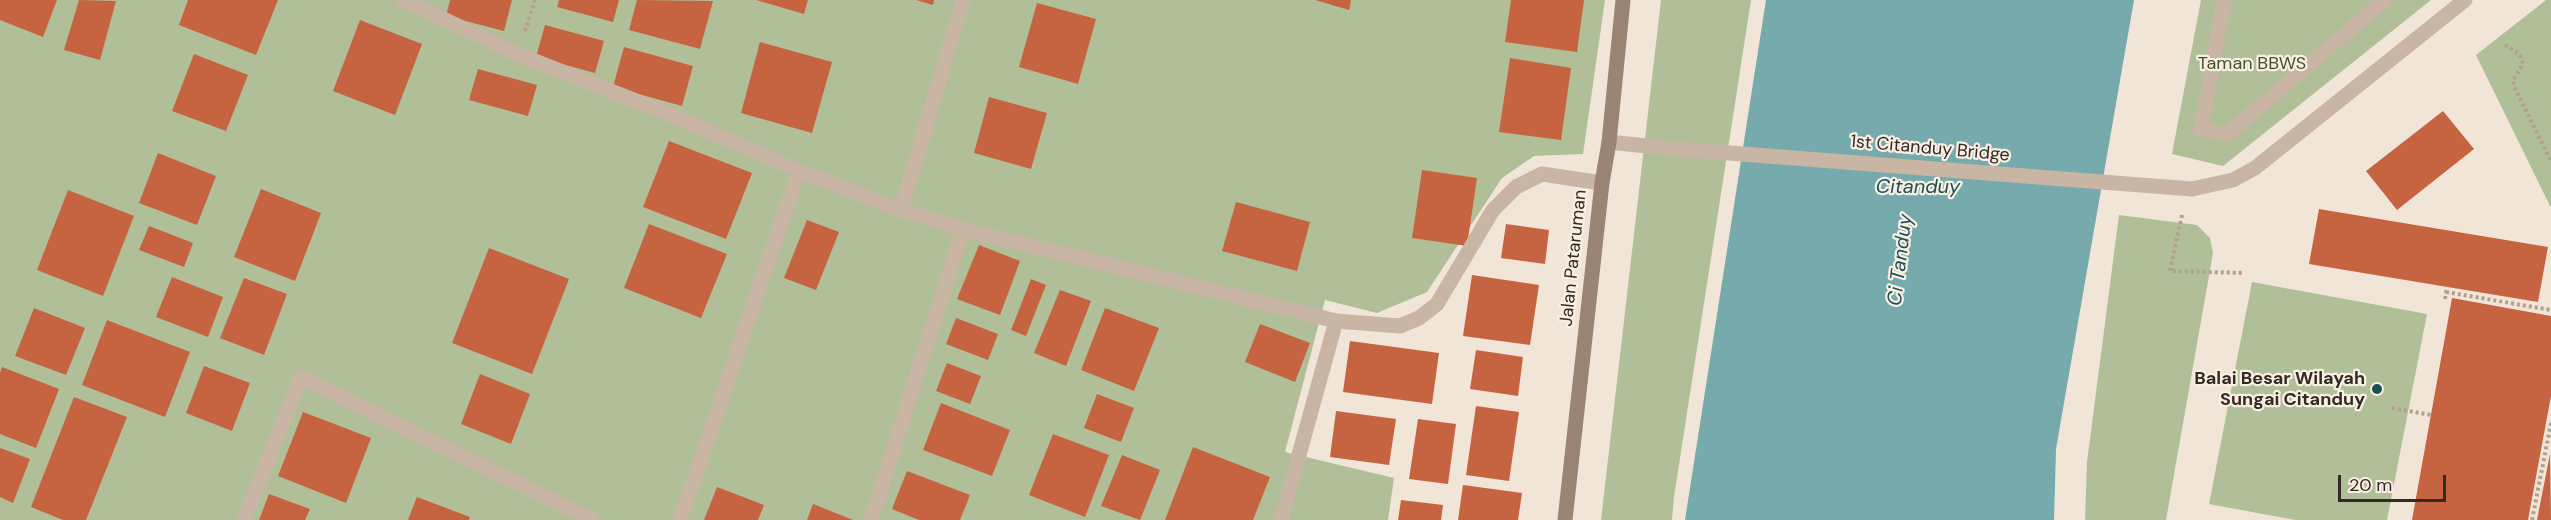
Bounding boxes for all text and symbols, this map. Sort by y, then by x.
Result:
park label: Taman BBWS [2198,53,2306,75]
street label: 1st Citanduy Bridge [1849,131,2011,167]
water label: Citanduy [1876,176,1960,200]
street label: Jalan Pataruman [1556,189,1592,327]
water label: Ci Tanduy [1883,213,1919,307]
place label: Balai Besar Wilayah Sungai Citanduy [2194,368,2365,410]
marker: Balai Besar Wilayah Sungai Citanduy [2370,382,2384,396]
scale bar [2341,463,2449,501]
text: 20 m [2349,473,2392,497]

